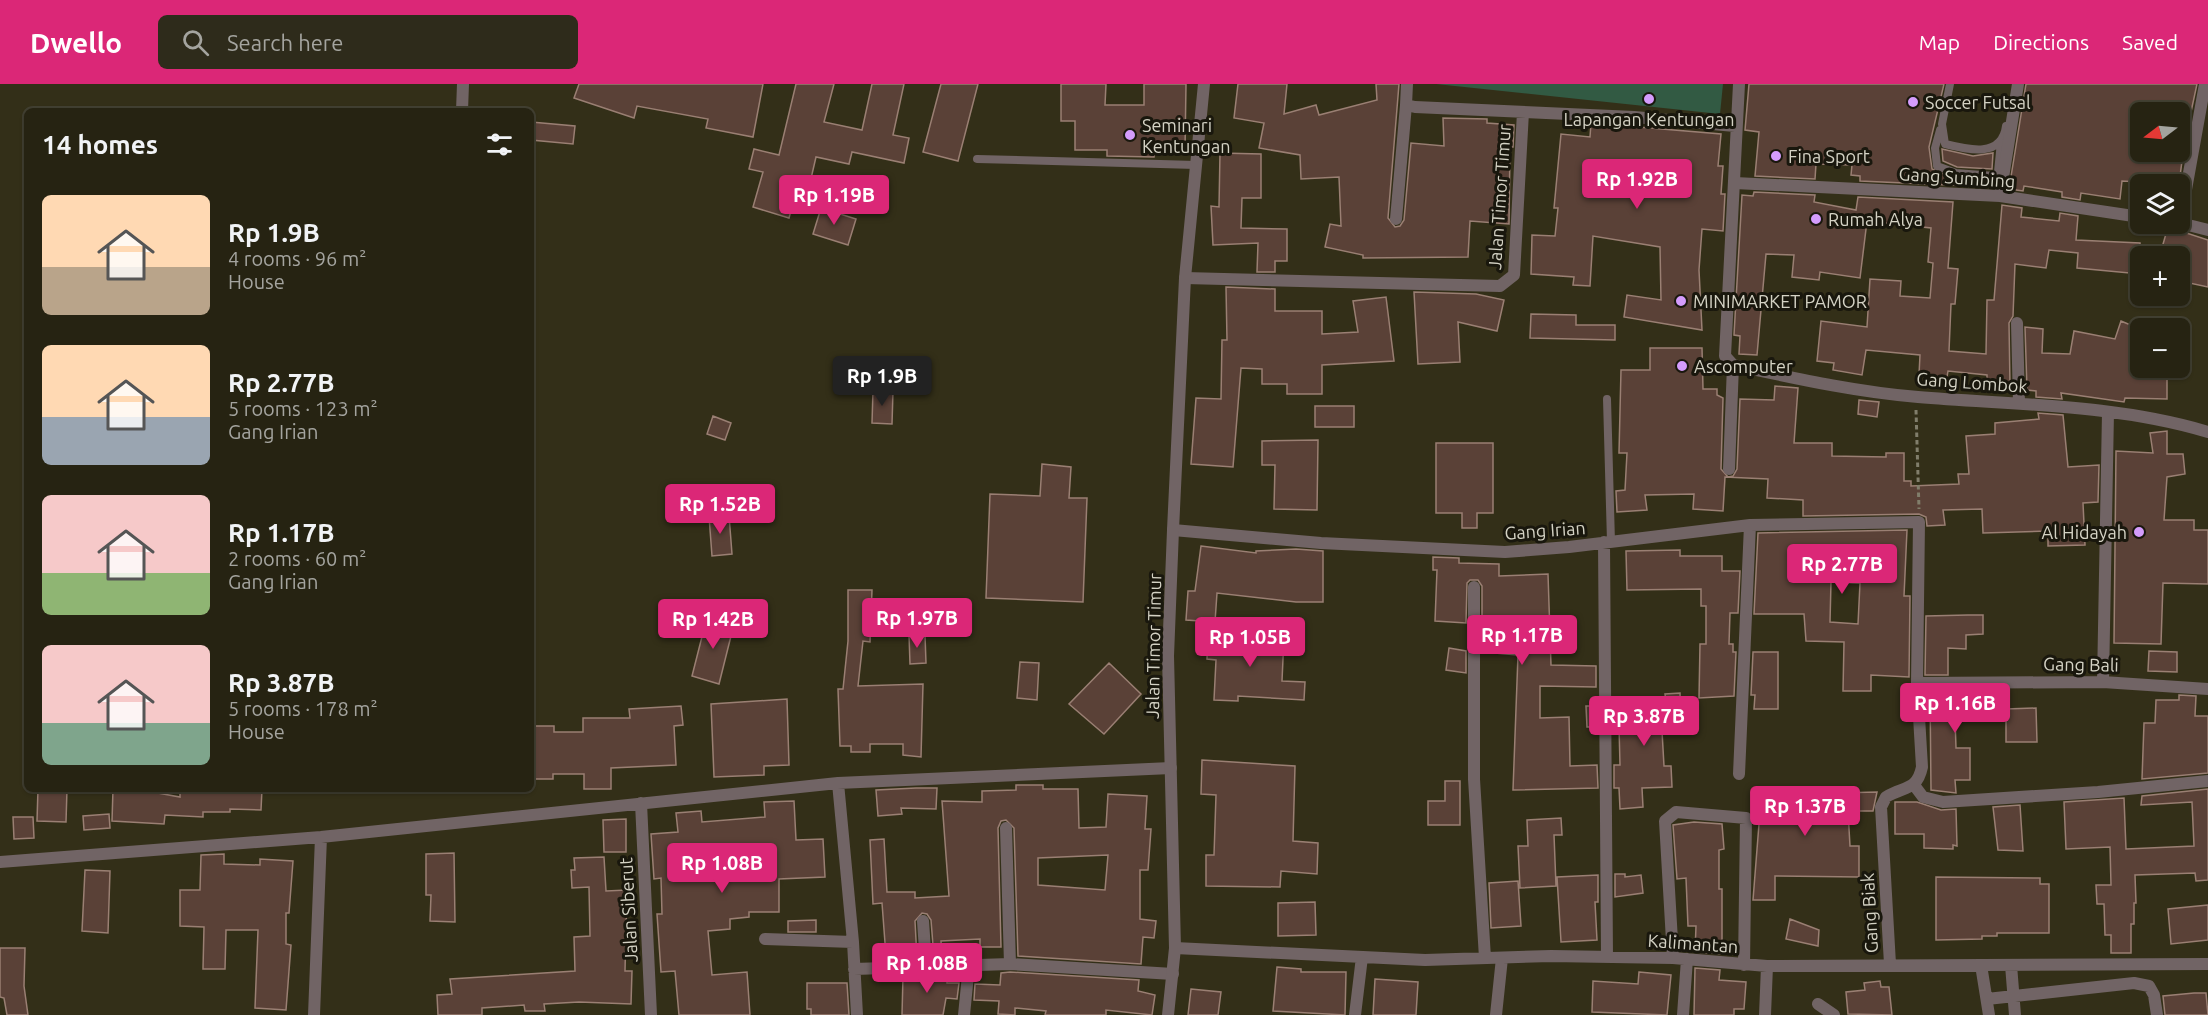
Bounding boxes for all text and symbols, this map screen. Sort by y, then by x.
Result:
search box [158,15,578,69]
icon: search [179,26,212,59]
text: Dwello [30,27,122,58]
text: Search here [227,30,343,55]
text: Map [1919,30,1960,54]
text: Directions [1993,30,2089,54]
text: Saved [2122,30,2178,54]
marker: Lapangan Kentungan [1642,92,1656,106]
place label: Soccer Futsal [1925,92,2031,112]
marker: Soccer Futsal [1906,95,1920,109]
north arrow [2130,102,2190,162]
map controls [2130,102,2190,378]
place label: Lapangan Kentungan [1564,109,1734,129]
place label: Seminari Kentungan [1142,115,1230,156]
street label: Jalan Timor Timur [1484,123,1514,270]
icon: filters [483,128,516,161]
marker: Seminari Kentungan [1123,128,1137,142]
text: 14 homes [42,130,158,159]
place label: Fina Sport [1788,146,1870,166]
marker: Fina Sport [1769,149,1783,163]
pin: Rp 1.92B [1575,159,1699,210]
street label: Gang Sumbing [1898,163,2016,191]
text: Rp 1.92B [1596,167,1678,190]
button: layers [2130,174,2190,234]
pin: Rp 1.19B [772,175,896,226]
text: Rp 1.19B [793,183,875,206]
place label: Rumah Alya [1828,209,1923,229]
marker: Rumah Alya [1809,212,1823,226]
text: Rp 1.9B [228,218,320,247]
icon: home [90,219,162,291]
button: + [2130,246,2190,306]
text: 4 rooms · 96 m² [228,247,366,270]
text: House [228,270,285,293]
place label: MINIMARKET PAMOR [1693,291,1867,311]
marker: MINIMARKET PAMOR [1674,294,1688,308]
button: − [2130,318,2190,378]
pin: Rp 1.9B [827,356,937,407]
place label: Ascomputer [1694,356,1793,376]
marker: Ascomputer [1675,359,1689,373]
text: Rp 1.9B [847,364,917,387]
text: Rp 2.77B [228,368,334,397]
street label: Gang Lombok [1916,368,2028,396]
icon: home [90,369,162,441]
text: 5 rooms · 123 m² [228,397,378,420]
text: Gang Irian [228,420,318,443]
pin: Rp 1.52B [658,484,782,535]
text: Rp 1.52B [679,492,761,515]
street label: Gang Irian [1504,517,1586,543]
text: Rp 1.17B [228,518,334,547]
icon: home [90,519,162,591]
place label: Al Hidayah [2042,522,2127,542]
marker: Al Hidayah [2132,525,2146,539]
pin: Rp 2.77B [1780,544,1904,595]
text: 2 rooms · 60 m² [228,547,366,570]
text: Rp 2.77B [1801,552,1883,575]
text: Gang Irian [228,570,318,593]
street label: Jalan Timor Timur [1142,573,1164,719]
pin: Rp 1.97B [855,598,979,649]
pin: Rp 1.42B [651,599,775,650]
text: Rp 1.97B [876,606,958,629]
text: Rp 1.42B [672,607,754,630]
pin: Rp 1.17B [1460,615,1584,666]
pin: Rp 1.05B [1188,617,1312,668]
text: Rp 1.17B [1481,623,1563,646]
text: Rp 1.05B [1209,625,1291,648]
street label: Gang Bali [2043,653,2119,675]
text: Rp 3.87B [228,668,334,697]
icon: home [90,669,162,741]
pin: Rp 1.16B [1893,683,2017,734]
text: Rp 1.16B [1914,691,1996,714]
pin: Rp 3.87B [1582,696,1706,747]
text: 5 rooms · 178 m² [228,697,378,720]
text: Rp 3.87B [1603,704,1685,727]
text: House [228,720,285,743]
pin: Rp 1.37B [1743,786,1867,837]
text: Rp 1.37B [1764,794,1846,817]
pin: Rp 1.08B [660,843,784,894]
text: Rp 1.08B [681,851,763,874]
street label: Jalan Siberut [615,857,641,963]
street label: Gang Biak [1857,872,1881,954]
street label: Kalimantan [1647,930,1739,956]
pin: Rp 1.08B [865,943,989,994]
text: Rp 1.08B [886,951,968,974]

